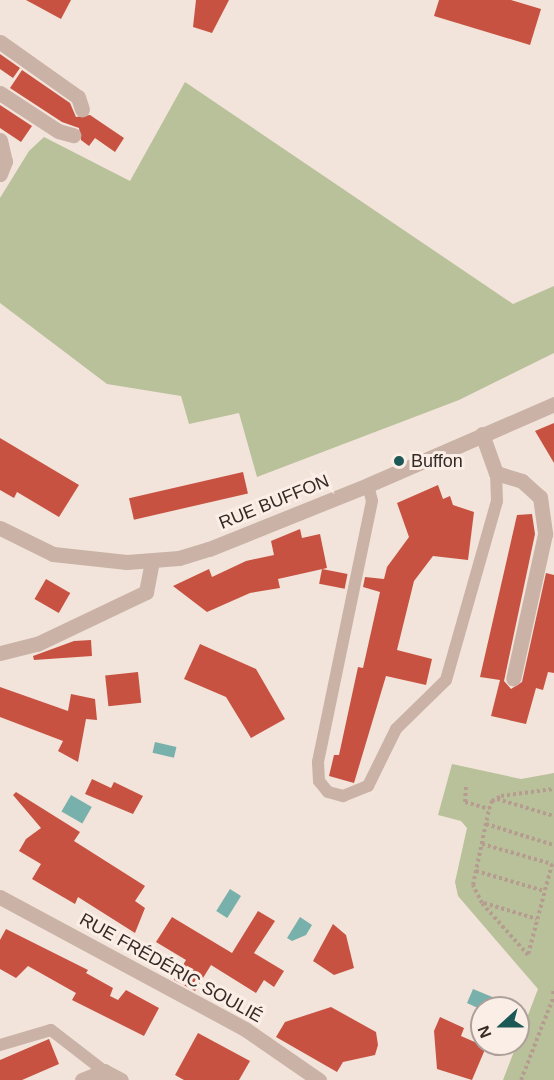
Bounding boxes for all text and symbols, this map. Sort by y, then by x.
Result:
place label: Buffon [411,450,463,472]
marker: Buffon [392,454,406,468]
street label: RUE BUFFON [216,470,332,534]
street label: RUE FRÉDÉRIC SOULIÉ [76,909,266,1027]
north arrow [470,996,530,1056]
text: N [475,1023,495,1040]

